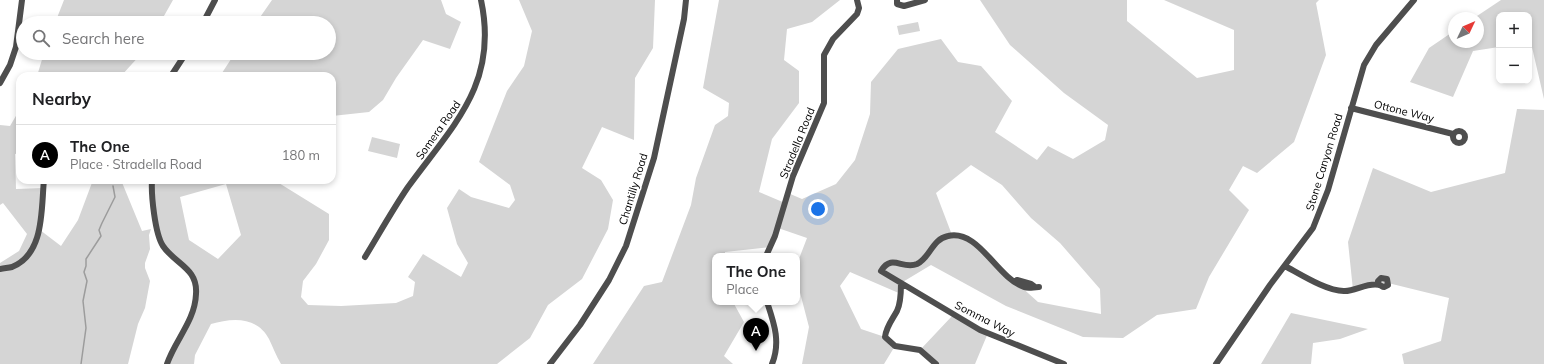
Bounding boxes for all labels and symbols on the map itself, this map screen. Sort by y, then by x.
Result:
north arrow [1448,12,1484,48]
street label: Ottone Way [1372,97,1436,125]
street label: Somera Road [412,98,464,162]
street label: Stradella Road [776,105,818,181]
street label: Stone Canyon Road [1303,112,1345,212]
street label: Chantilly Road [615,151,651,227]
your location [808,199,828,219]
street label: Somma Way [952,298,1018,340]
pin: A [743,318,769,351]

